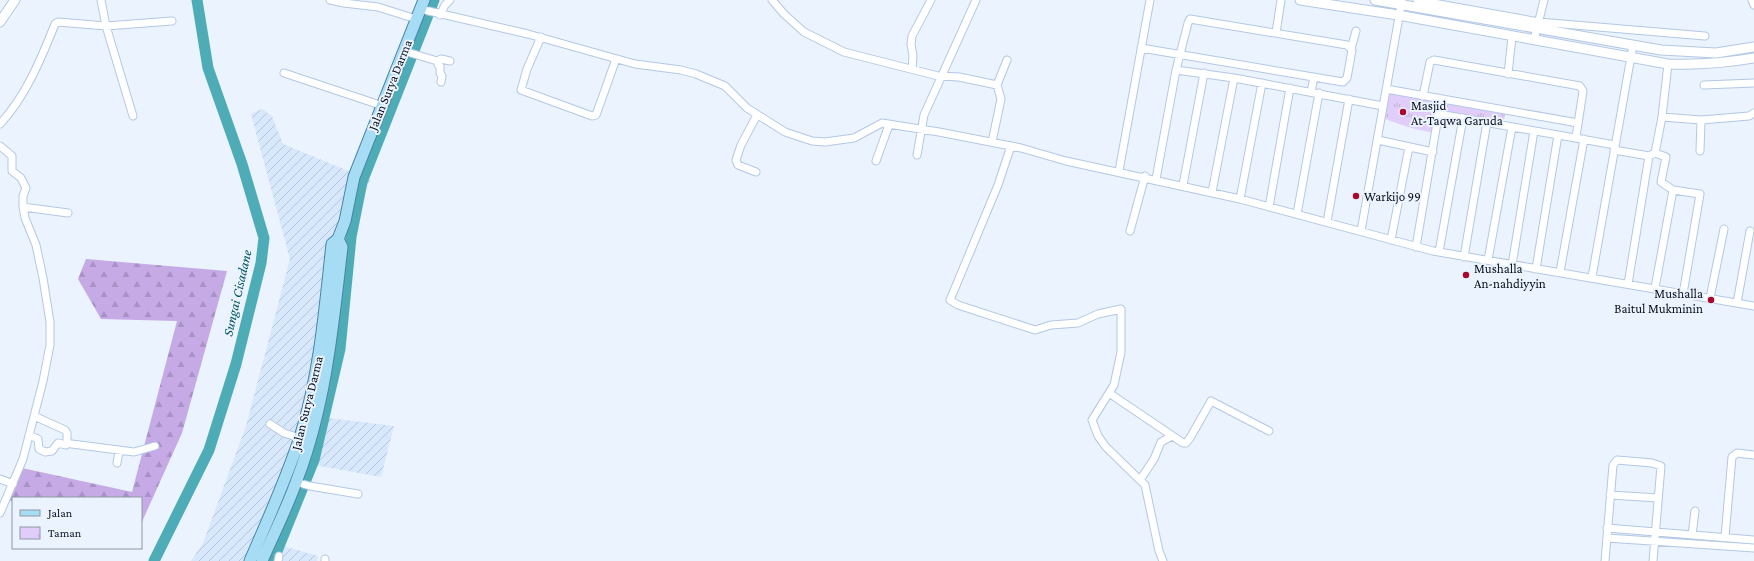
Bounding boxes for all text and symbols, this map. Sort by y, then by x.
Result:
street label: Jalan Surya Darma [365,37,415,133]
place label: Masjid At-Taqwa Garuda [1411,98,1503,128]
marker: Masjid At-Taqwa Garuda [1398,107,1408,117]
place label: Warkijo 99 [1364,189,1421,205]
marker: Warkijo 99 [1351,191,1361,201]
water label: Sungai Cisadane [219,248,255,338]
place label: Mushalla An-nahdiyyin [1474,261,1546,291]
marker: Mushalla An-nahdiyyin [1461,270,1471,280]
place label: Mushalla Baitul Mukminin [1614,286,1703,316]
marker: Mushalla Baitul Mukminin [1706,295,1716,305]
street label: Jalan Surya Darma [288,354,326,453]
legend [12,497,142,549]
text: Jalan [47,506,73,520]
text: Taman [48,526,82,540]

